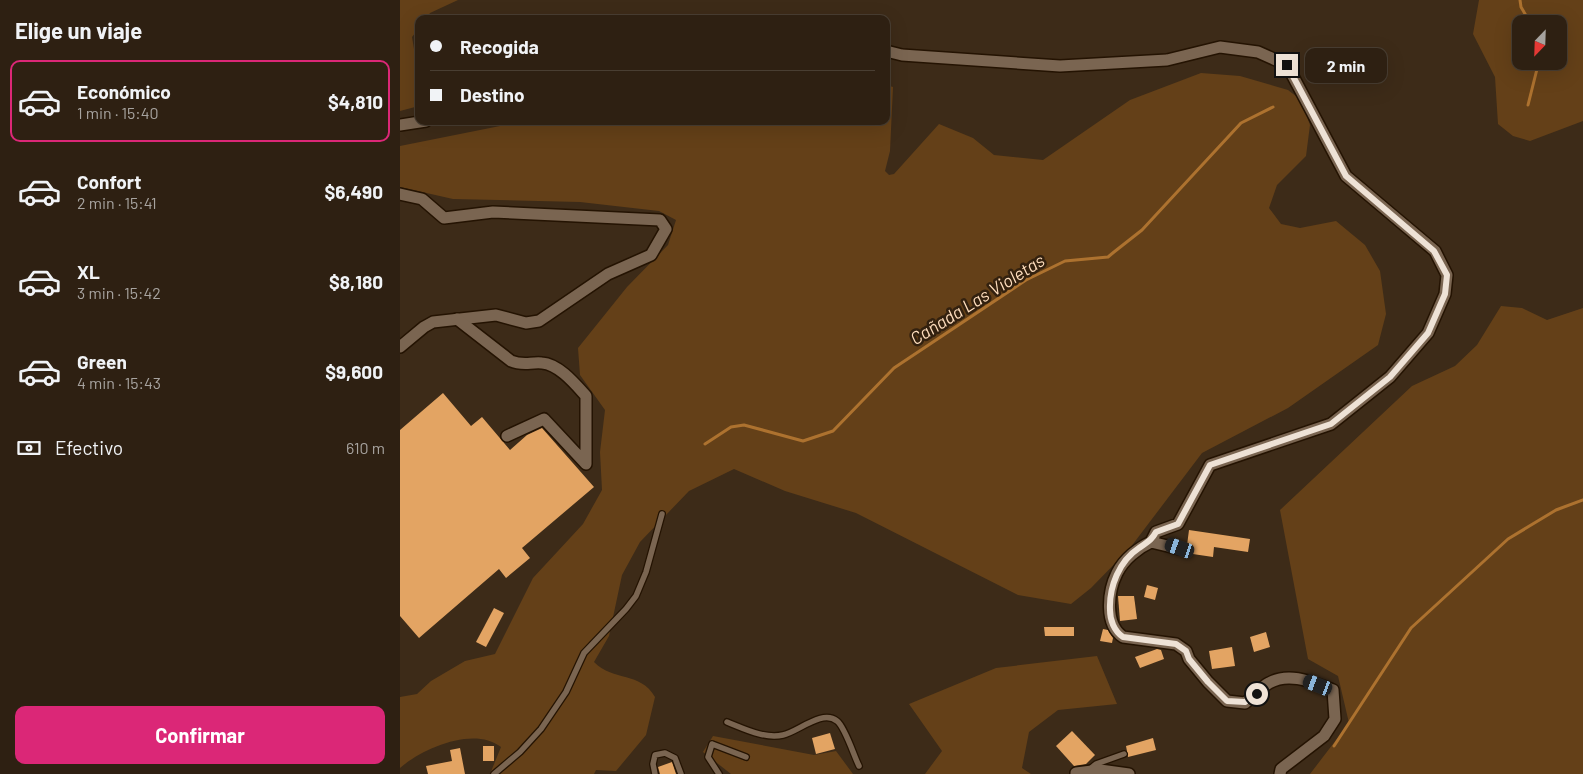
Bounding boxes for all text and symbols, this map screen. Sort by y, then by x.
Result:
north arrow [1512,15,1568,70]
map controls [1512,15,1567,70]
text: Elige un viaje [15,17,142,43]
text: Recogida [460,35,539,58]
callout: 2 min [1304,48,1387,82]
route end [1276,54,1298,76]
text: 2 min [1327,56,1365,75]
icon: car [17,79,62,124]
text: Económico [77,80,171,103]
text: Destino [460,83,525,106]
text: $4,810 [328,90,383,113]
text: 1 min · 15:40 [77,103,159,122]
icon: car [17,169,62,214]
text: Confort [77,170,141,193]
text: $6,490 [324,180,383,203]
text: 2 min · 15:41 [77,193,157,212]
water label: Cañada Las Violetas [906,249,1048,349]
icon: car [17,259,62,304]
text: XL [77,260,100,283]
text: $8,180 [329,270,383,293]
text: 3 min · 15:42 [77,283,161,302]
icon: car [17,349,62,394]
text: Green [77,350,127,373]
text: $9,600 [325,360,383,383]
text: 4 min · 15:43 [77,373,161,392]
icon: cash [15,434,43,462]
text: Efectivo [55,436,123,459]
text: 610 m [346,438,385,457]
car [1163,536,1196,560]
car [1301,673,1334,697]
route start [1246,683,1268,705]
button: Confirmar [15,706,385,764]

